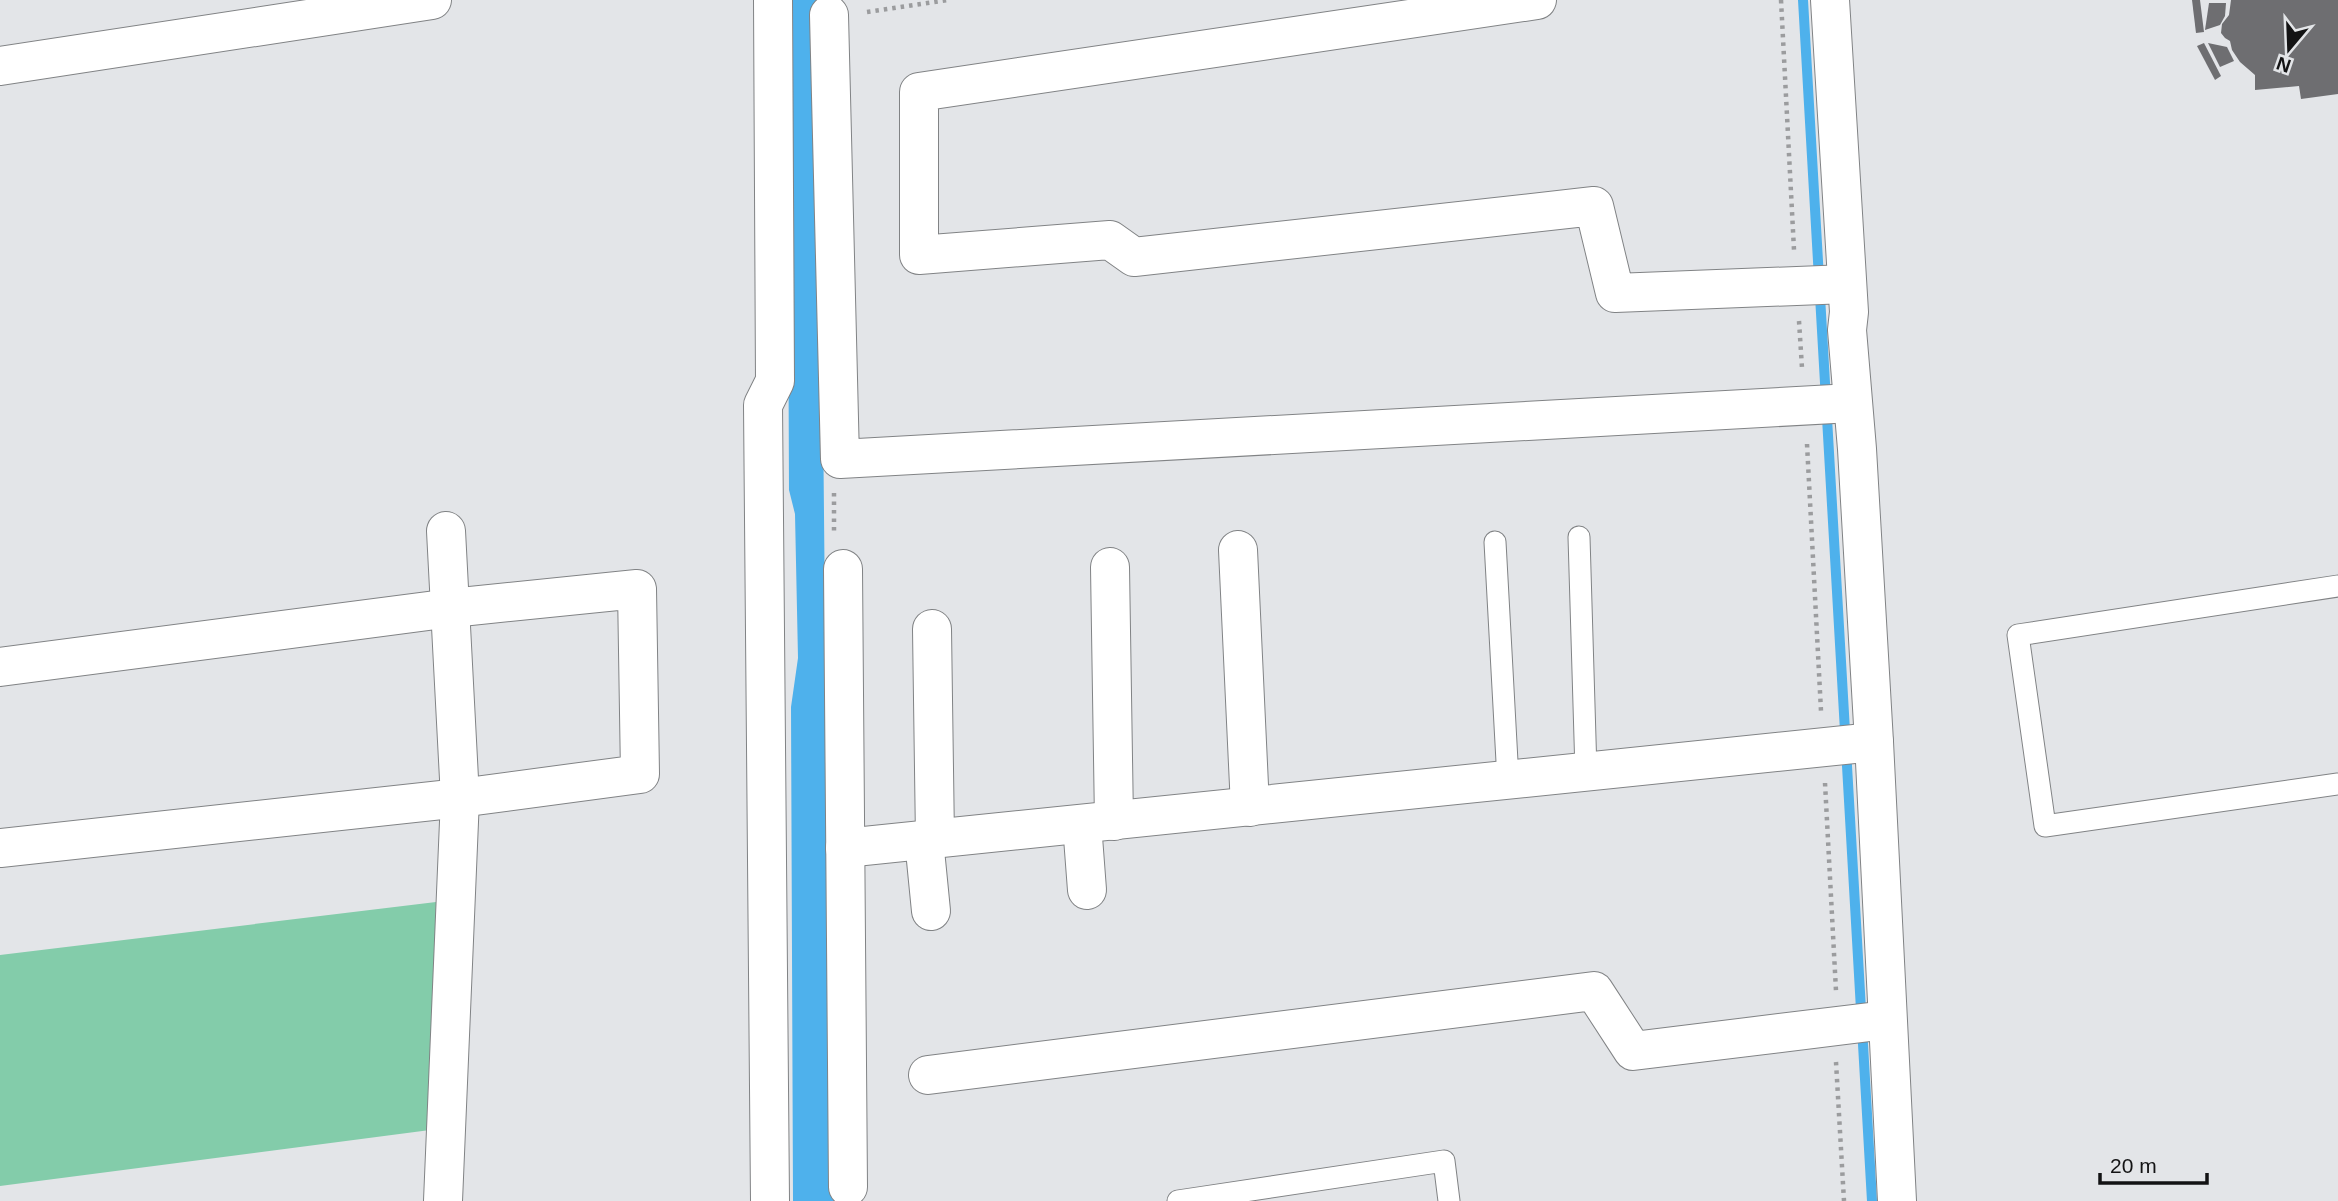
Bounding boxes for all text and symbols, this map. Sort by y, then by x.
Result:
north arrow [2254,14,2324,84]
text: N [2274,52,2294,77]
scale bar [2100,1142,2207,1186]
text: 20 m [2110,1154,2157,1177]

